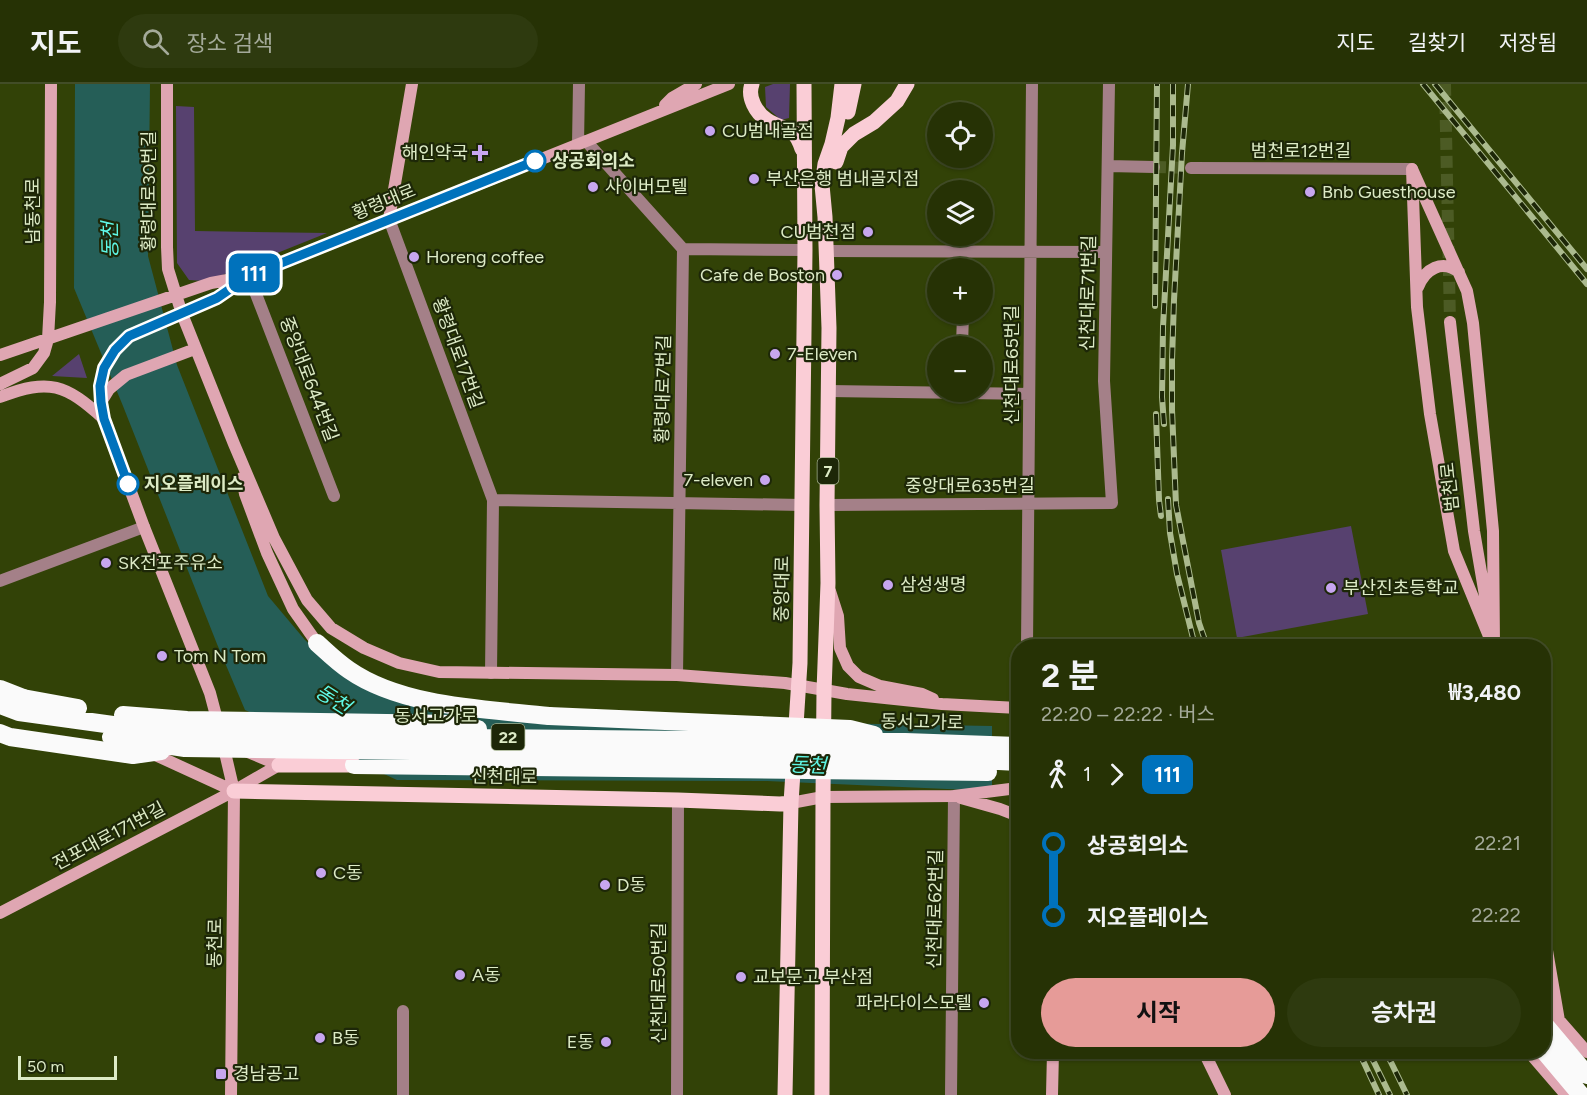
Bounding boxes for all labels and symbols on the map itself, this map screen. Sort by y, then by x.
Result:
place label: CU범내골점 [722,120,814,142]
marker: CU범내골점 [703,124,717,138]
street label: 황령대로30번길 [138,131,160,251]
street label: 범천로12번길 [1251,140,1351,162]
place label: 해인약국 [402,142,468,164]
marker: 해인약국 [473,146,487,160]
marker: 상공회의소 [524,150,546,172]
place label: 상공회의소 [552,150,635,172]
place label: 부산은행 범내골지점 [766,168,920,190]
marker: 부산은행 범내골지점 [747,172,761,186]
place label: 사이버모텔 [605,176,688,198]
street label: 남동천로 [22,178,44,244]
street label: 황령대로 [349,179,419,225]
marker: 사이버모텔 [586,180,600,194]
place label: Bnb Guesthouse [1322,181,1456,203]
marker: Bnb Guesthouse [1303,185,1317,199]
water label: 동천 [98,219,122,259]
place label: CU범천점 [781,221,856,243]
marker: CU범천점 [861,225,875,239]
street label: 신천대로71번길 [1076,235,1100,351]
place label: Horeng coffee [426,246,544,268]
marker: Horeng coffee [407,250,421,264]
line badge: 111 [220,254,288,292]
place label: Cafe de Boston [700,264,825,286]
marker: Cafe de Boston [830,268,844,282]
street label: 황령대로17번길 [428,295,488,411]
street label: 신천대로65번길 [1001,305,1023,425]
street label: 중앙대로644번길 [275,313,343,445]
street label: 황령대로7번길 [651,334,675,444]
place label: 7-Eleven [787,343,857,365]
marker: 7-Eleven [768,347,782,361]
road number: 7 [818,458,838,484]
street label: 범천로 [1436,461,1464,513]
place label: 7-eleven [683,469,753,491]
marker: 지오플레이스 [117,473,139,495]
place label: 지오플레이스 [144,473,243,495]
marker: 7-eleven [758,473,772,487]
street label: 중앙대로635번길 [905,475,1035,497]
place label: SK전포주유소 [118,552,223,574]
marker: SK전포주유소 [99,556,113,570]
street label: 중앙대로 [770,556,794,622]
place label: 삼성생명 [900,574,966,596]
place label: 부산진초등학교 [1343,577,1459,599]
marker: 삼성생명 [881,578,895,592]
marker: 부산진초등학교 [1324,581,1338,595]
place label: Tom N Tom [174,645,266,667]
marker: Tom N Tom [155,649,169,663]
water label: 동천 [311,679,357,720]
street label: 동서고가로 [395,705,477,727]
street label: 동서고가로 [880,710,964,734]
road number: 22 [492,724,524,750]
water label: 동천 [789,752,829,778]
street label: 신천대로 [471,765,537,789]
street label: 전포대로171번길 [49,797,169,875]
street label: 신천대로62번길 [923,849,947,969]
place label: C동 [333,862,363,884]
marker: C동 [314,866,328,880]
place label: D동 [617,874,646,896]
marker: D동 [598,878,612,892]
street label: 동천로 [204,918,226,968]
street label: 신천대로50번길 [648,922,670,1044]
place label: A동 [472,964,501,986]
place label: 교보문고 부산점 [753,966,873,988]
marker: A동 [453,968,467,982]
marker: 교보문고 부산점 [734,970,748,984]
place label: 파라다이스모텔 [856,992,972,1014]
marker: 파라다이스모텔 [977,996,991,1010]
place label: B동 [332,1027,360,1049]
marker: B동 [313,1031,327,1045]
place label: E동 [567,1031,594,1053]
marker: E동 [599,1035,613,1049]
scale bar [18,1053,117,1080]
place label: 경남공고 [233,1063,299,1085]
marker: 경남공고 [214,1067,228,1081]

